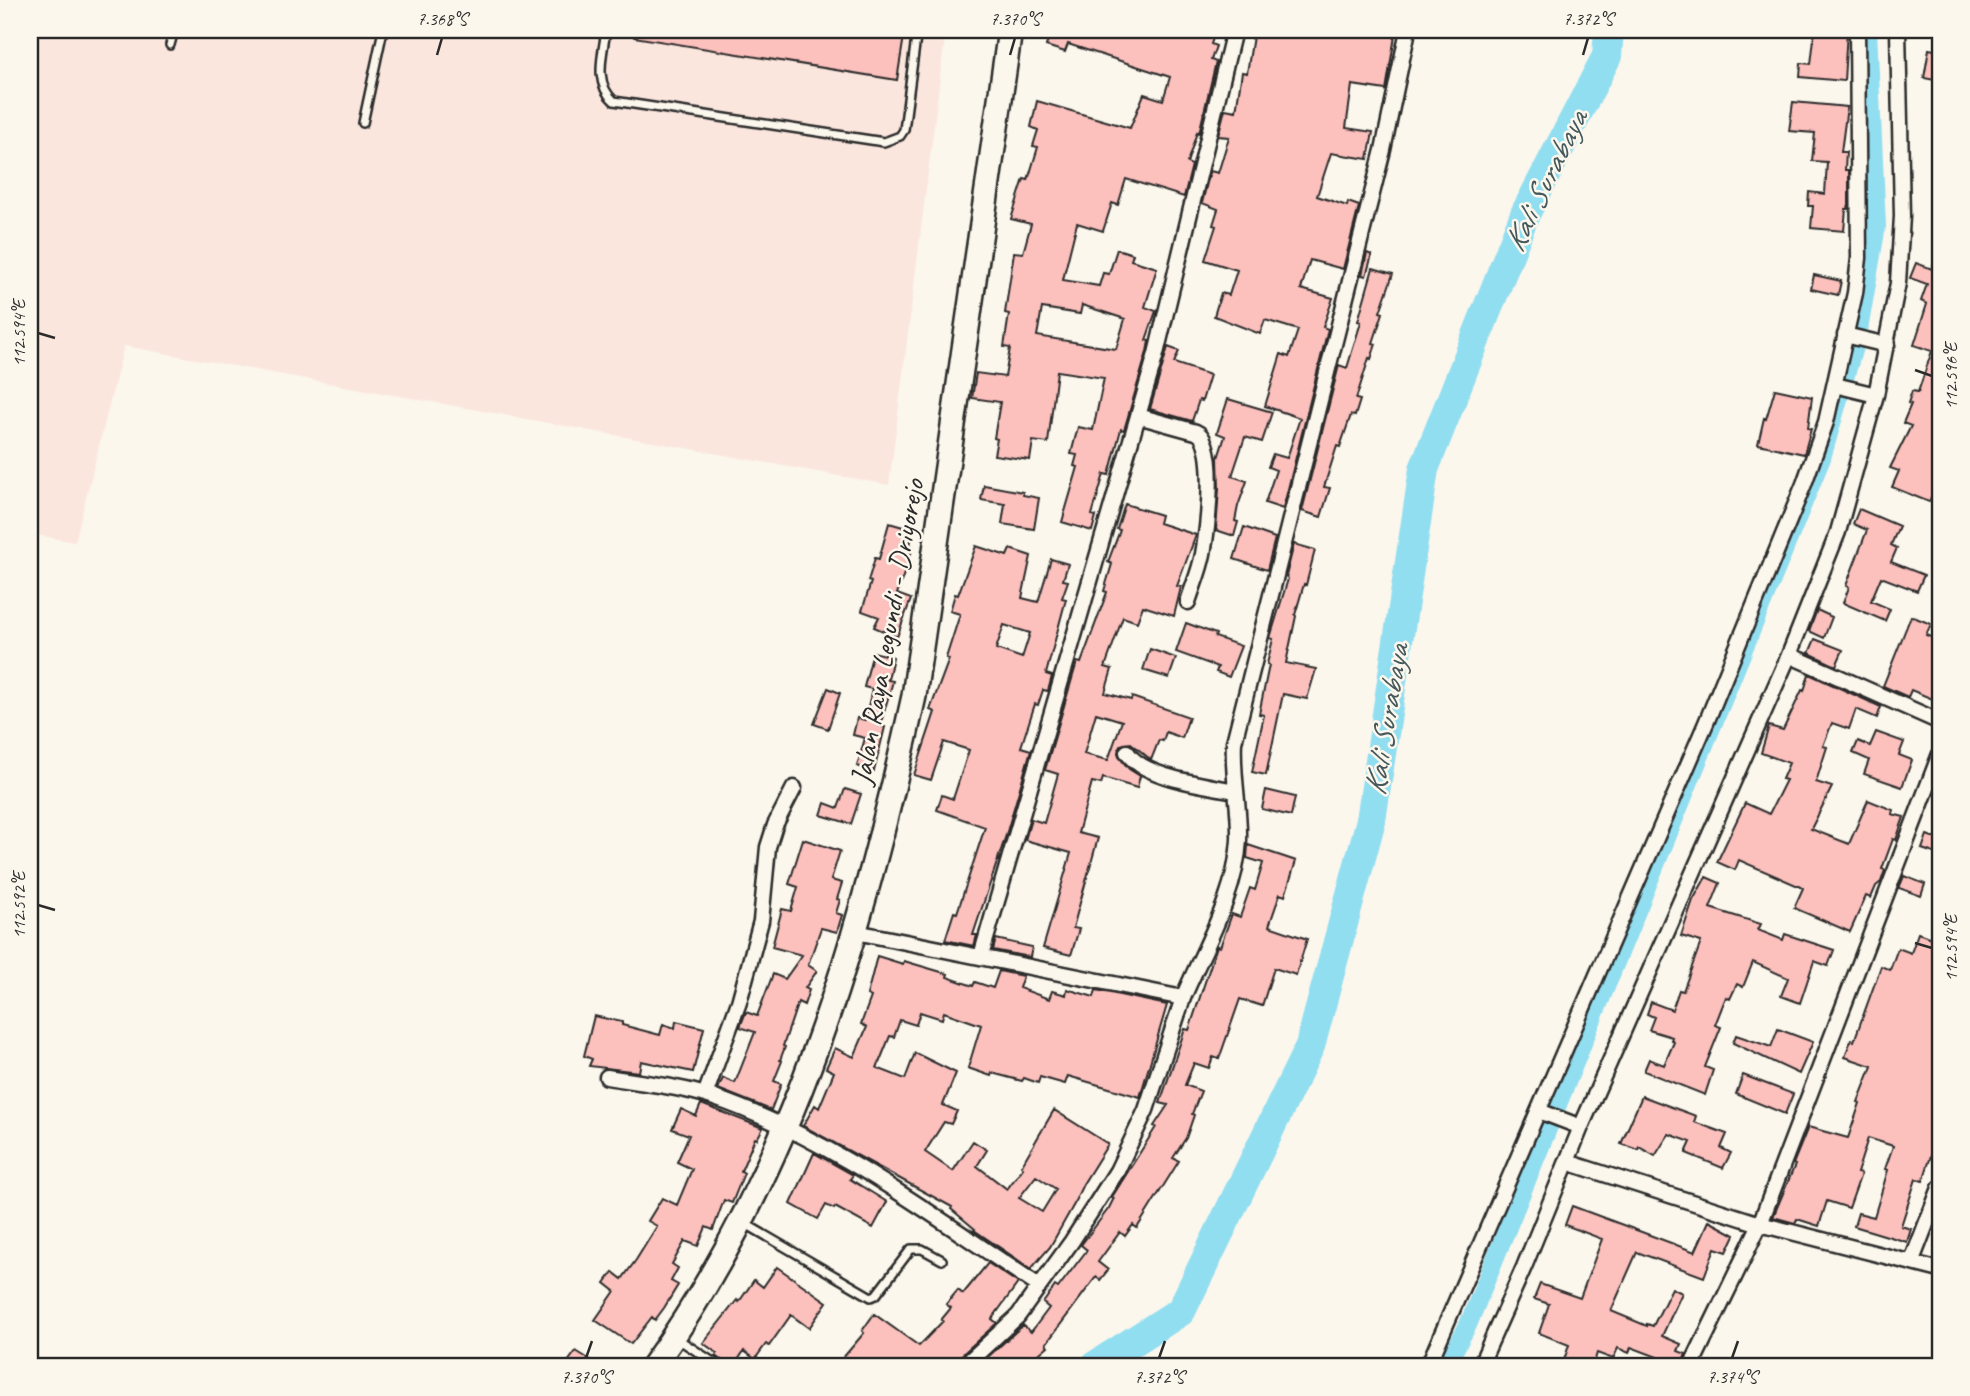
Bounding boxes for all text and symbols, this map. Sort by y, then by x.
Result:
text: 7.368°S [417,8,470,30]
text: 7.370°S [990,8,1043,30]
text: 7.372°S [1563,8,1616,30]
water label: Kali Surabaya [1493,100,1598,258]
text: 112.594°E [8,297,30,366]
text: 112.596°E [1940,340,1962,409]
street label: Jalan Raya Legundi - Driyorejo [841,475,933,790]
water label: Kali Surabaya [1354,638,1419,798]
text: 112.592°E [8,869,30,938]
text: 112.594°E [1940,912,1962,981]
text: 7.370°S [561,1366,614,1388]
text: 7.372°S [1134,1366,1187,1388]
text: 7.374°S [1707,1366,1760,1388]

